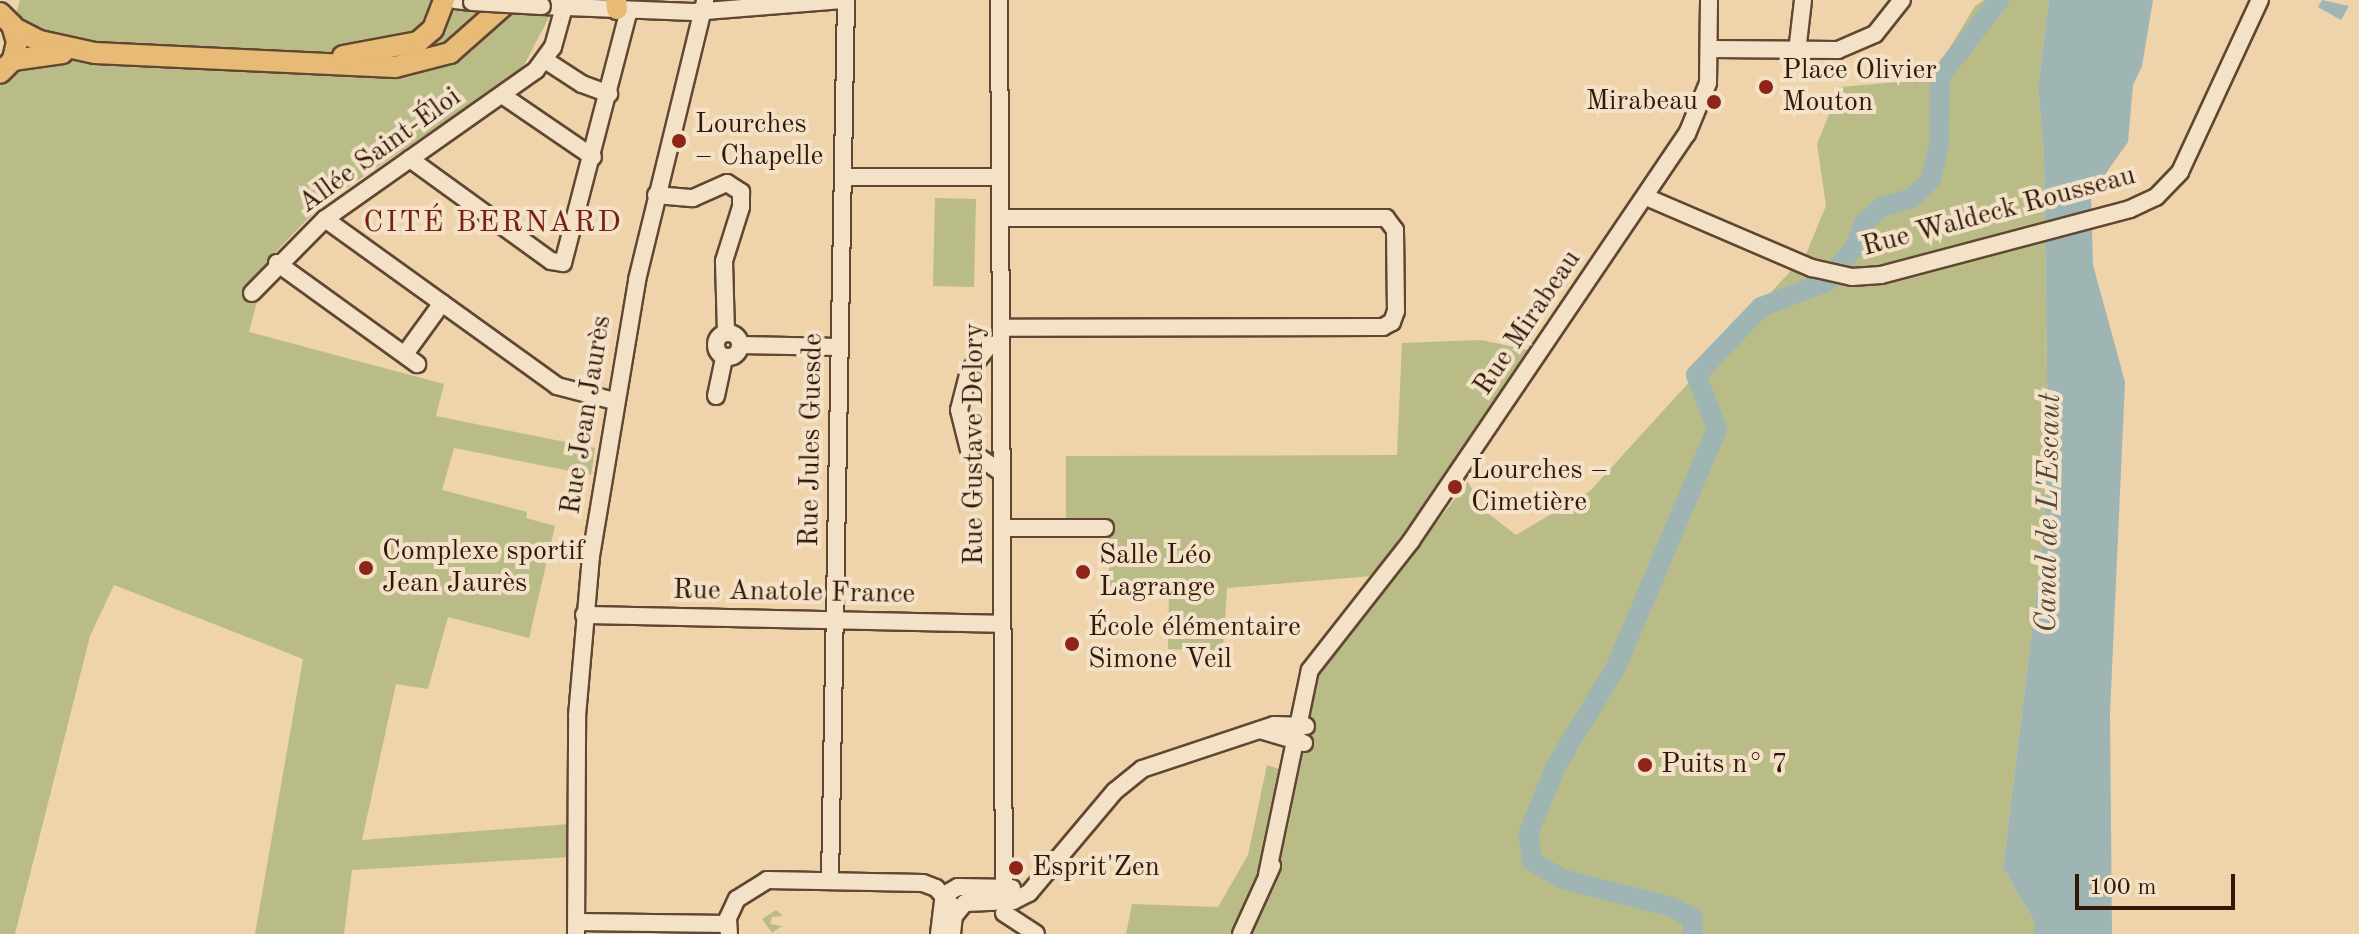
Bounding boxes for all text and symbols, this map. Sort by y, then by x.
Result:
place label: Place Olivier Mouton [1782,54,1937,120]
marker: Place Olivier Mouton [1757,78,1775,96]
street label: Allée Saint-Éloi [292,81,468,221]
place label: Mirabeau [1586,85,1698,119]
marker: Mirabeau [1705,93,1723,111]
place label: Lourches – Chapelle [695,108,823,174]
marker: Lourches – Chapelle [670,132,688,150]
street label: Rue Waldeck Rousseau [1859,159,2139,265]
district label: CITÉ BERNARD [363,205,623,241]
street label: Rue Mirabeau [1467,244,1589,402]
street label: Rue Jean Jaurès [555,313,619,517]
street label: Rue Gustave Delory [958,323,992,565]
street label: Rue Jules Guesde [793,333,831,547]
water label: Canal de L'Escaut [2029,393,2069,633]
place label: Lourches – Cimetière [1471,454,1608,520]
marker: Lourches – Cimetière [1446,478,1464,496]
place label: Complexe sportif Jean Jaurès [382,535,585,601]
place label: Salle Léo Lagrange [1099,539,1215,605]
marker: Complexe sportif Jean Jaurès [357,559,375,577]
marker: Salle Léo Lagrange [1074,563,1092,581]
street label: Rue Anatole France [672,574,916,612]
place label: École élémentaire Simone Veil [1088,611,1301,677]
marker: École élémentaire Simone Veil [1063,635,1081,653]
place label: Puits n° 7 [1661,748,1788,782]
marker: Puits n° 7 [1636,756,1654,774]
place label: Esprit'Zen [1032,851,1160,885]
scale bar [2079,858,2239,908]
marker: Esprit'Zen [1007,859,1025,877]
text: 100 m [2089,876,2157,900]

